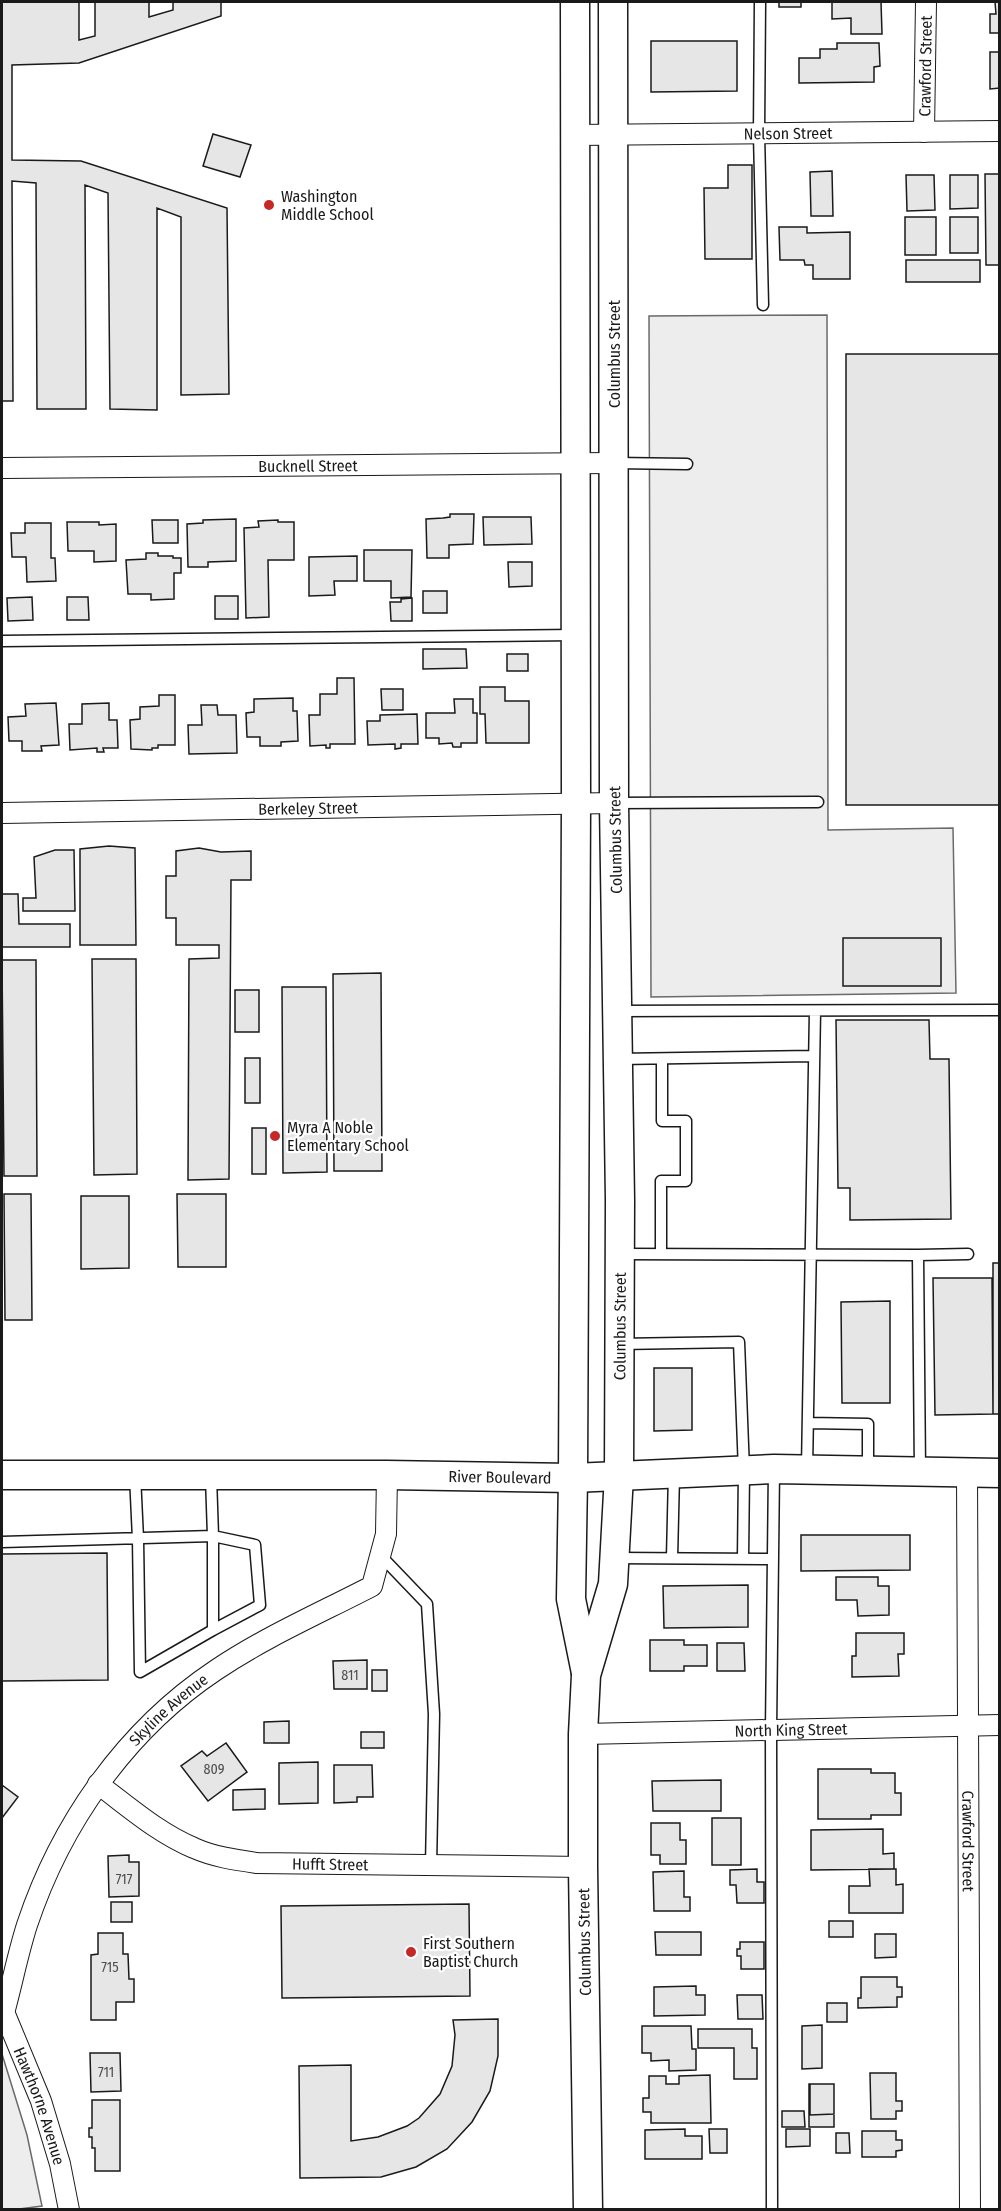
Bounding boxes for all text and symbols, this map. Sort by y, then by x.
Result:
street label: Crawford Street [915,14,936,117]
street label: Nelson Street [744,124,833,143]
place label: Washington Middle School [281,187,374,224]
marker: Washington Middle School [262,198,276,212]
street label: Columbus Street [605,299,624,408]
street label: Bucknell Street [258,456,359,476]
street label: Columbus Street [605,785,626,894]
street label: Berkeley Street [258,798,359,819]
place label: Myra A Noble Elementary School [287,1118,409,1155]
marker: Myra A Noble Elementary School [268,1129,282,1143]
street label: Columbus Street [610,1271,630,1380]
street label: River Boulevard [448,1467,552,1488]
house number: 811 [341,1667,359,1684]
street label: Skyline Avenue [125,1670,212,1750]
street label: North King Street [734,1719,848,1741]
house number: 809 [204,1761,225,1778]
street label: Crawford Street [958,1790,978,1892]
street label: Hufft Street [292,1854,369,1874]
house number: 717 [116,1871,133,1888]
street label: Columbus Street [574,1887,595,1996]
place label: First Southern Baptist Church [423,1934,518,1971]
marker: First Southern Baptist Church [404,1945,418,1959]
house number: 715 [101,1959,119,1976]
street label: Hawthorne Avenue [10,2044,69,2167]
house number: 711 [98,2064,114,2081]

